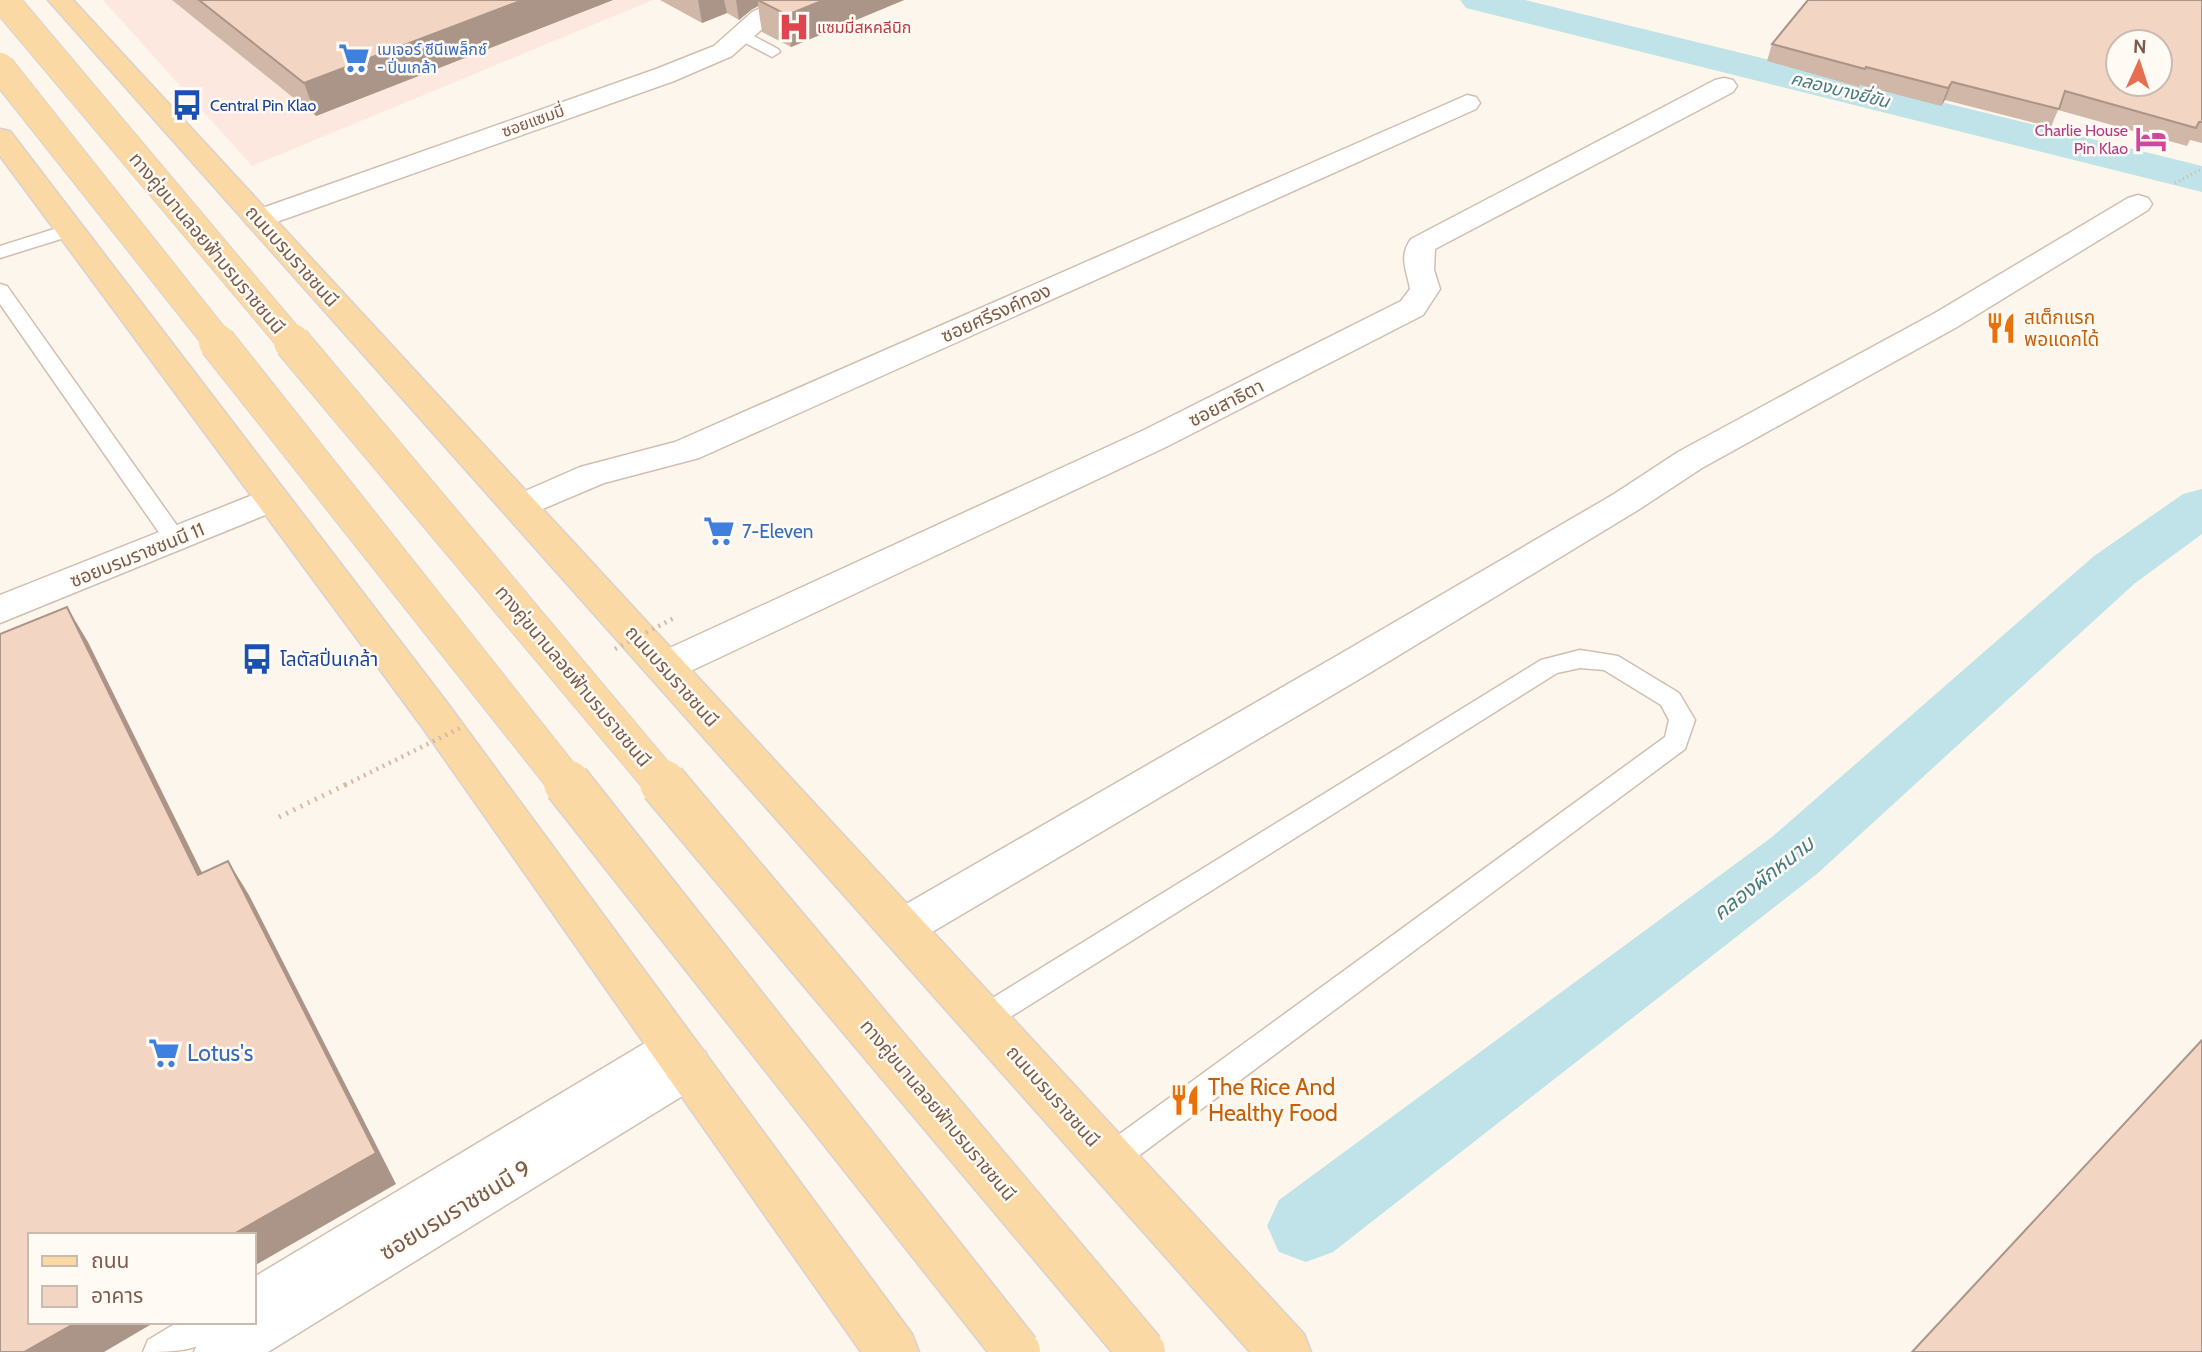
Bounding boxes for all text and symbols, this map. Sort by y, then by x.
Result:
hospital icon: แซมมี่สหคลีนิก [777,10,811,44]
place label: แซมมี่สหคลีนิก [817,16,911,37]
north arrow [2104,28,2174,98]
text: N [2133,35,2147,58]
place label: เมเจอร์ ซีนีเพล็กซ์ - ปิ่นเกล้า [377,40,487,77]
supermarket icon: เมเจอร์ ซีนีเพล็กซ์ - ปิ่นเกล้า [337,41,371,75]
water label: คลองบางยี่ขัน [1788,65,1893,113]
bus stop icon: Central Pin Klao [170,88,204,122]
place label: Central Pin Klao [210,96,317,115]
street label: ซอยแซมมี่ [499,99,567,141]
place label: Charlie House Pin Klao [2035,121,2128,158]
hotel icon: Charlie House Pin Klao [2134,122,2168,156]
street label: ทางคู่ขนานลอยฟ้าบรมราชชนนี [124,148,290,339]
street label: ถนนบรมราชชนนี [241,201,343,311]
street label: ซอยศรีรงค์ทอง [938,279,1054,347]
place label: สเต็กแรก พอแดกได้ [2024,306,2099,351]
restaurant icon: สเต็กแรก พอแดกได้ [1984,311,2018,345]
street label: ซอยสาธิตา [1184,374,1268,432]
supermarket icon: 7-Eleven [702,514,736,548]
street label: ซอยบรมราชชนนี 11 [66,518,208,592]
place label: 7-Eleven [742,520,813,543]
street label: ทางคู่ขนานลอยฟ้าบรมราชชนนี [490,581,656,772]
street label: ถนนบรมราชชนนี [621,621,723,731]
bus stop icon: โลตัสปิ่นเกล้า [240,642,274,676]
place label: โลตัสปิ่นเกล้า [280,647,378,671]
water label: คลองผักหนาม [1708,830,1820,925]
street label: ทางคู่ขนานลอยฟ้าบรมราชชนนี [855,1015,1021,1206]
supermarket icon: Lotus's [147,1036,181,1070]
place label: Lotus's [187,1039,253,1067]
street label: ถนนบรมราชชนนี [1002,1041,1104,1151]
place label: The Rice And Healthy Food [1208,1073,1338,1127]
restaurant icon: The Rice And Healthy Food [1168,1083,1202,1117]
street label: ซอยบรมราชชนนี 9 [374,1154,536,1266]
legend [28,1233,256,1324]
text: ถนน [91,1248,129,1273]
text: อาคาร [91,1283,143,1308]

